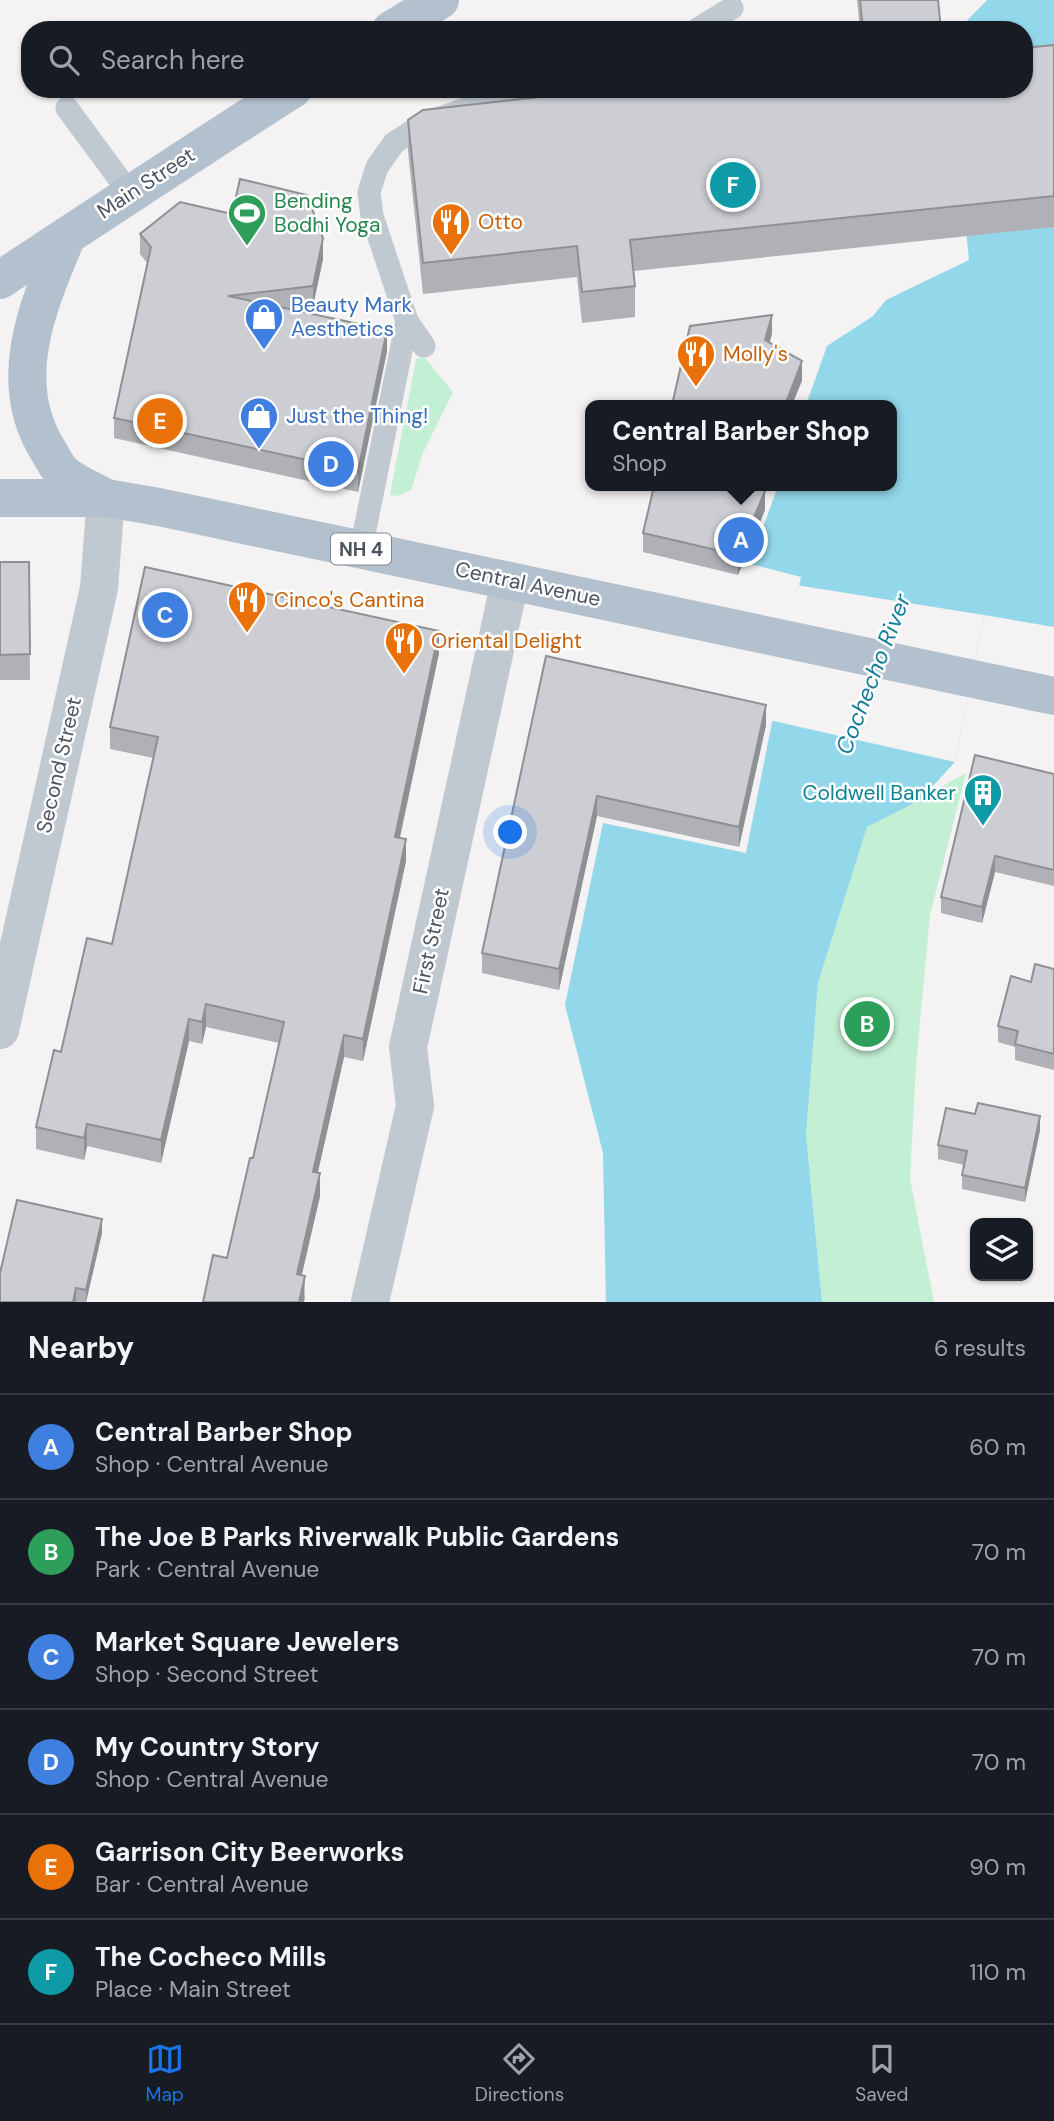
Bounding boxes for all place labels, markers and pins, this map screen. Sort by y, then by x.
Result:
pin: F [710,159,756,211]
place label: Bending Bodhi Yoga [274,187,381,239]
sports icon: Bending Bodhi Yoga [226,192,268,247]
restaurant icon: Otto [430,201,472,256]
place label: Otto [478,208,523,236]
place label: Beauty Mark Aesthetics [291,291,412,343]
shop icon: Beauty Mark Aesthetics [243,296,285,351]
restaurant icon: Molly's [675,333,717,388]
place label: Molly's [723,340,788,368]
pin: E [137,395,183,447]
shop icon: Just the Thing! [238,395,280,450]
place label: Just the Thing! [286,402,428,430]
pin: D [308,438,354,490]
pin: A [718,514,764,566]
restaurant icon: Cinco's Cantina [226,579,268,634]
place label: Cinco's Cantina [274,586,424,614]
pin: C [142,589,188,641]
restaurant icon: Oriental Delight [383,620,425,675]
place label: Oriental Delight [431,627,582,655]
building icon: Coldwell Banker [962,772,1004,827]
place label: Coldwell Banker [802,779,956,807]
pin: B [844,998,890,1050]

